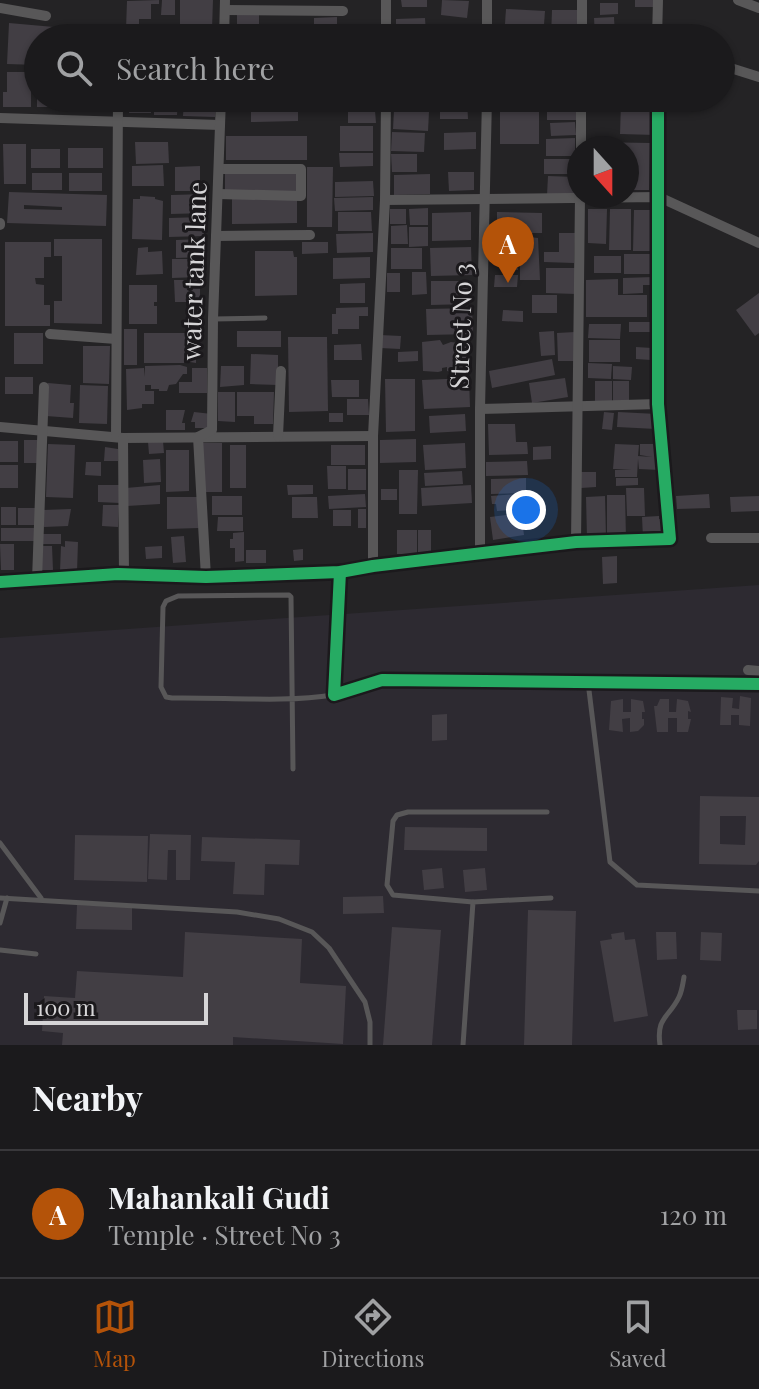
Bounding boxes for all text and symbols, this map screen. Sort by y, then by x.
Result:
search box [24,24,735,112]
icon: search [52,46,96,90]
text: Search here [116,48,275,88]
north arrow [567,136,639,208]
street label: water tank lane [172,181,214,361]
pin: A [482,217,534,283]
street label: Street No 3 [440,262,480,390]
your location [506,490,546,530]
scale bar [24,989,208,1025]
text: 100 m [36,992,96,1022]
text: Nearby [32,1074,143,1120]
text: Mahankali Gudi [108,1177,330,1217]
text: A [49,1197,67,1232]
text: 120 m [660,1197,727,1232]
text: Temple · Street No 3 [108,1217,341,1252]
tab: Map [93,1295,137,1373]
tab: Directions [322,1295,424,1373]
tab: Saved [609,1295,667,1373]

